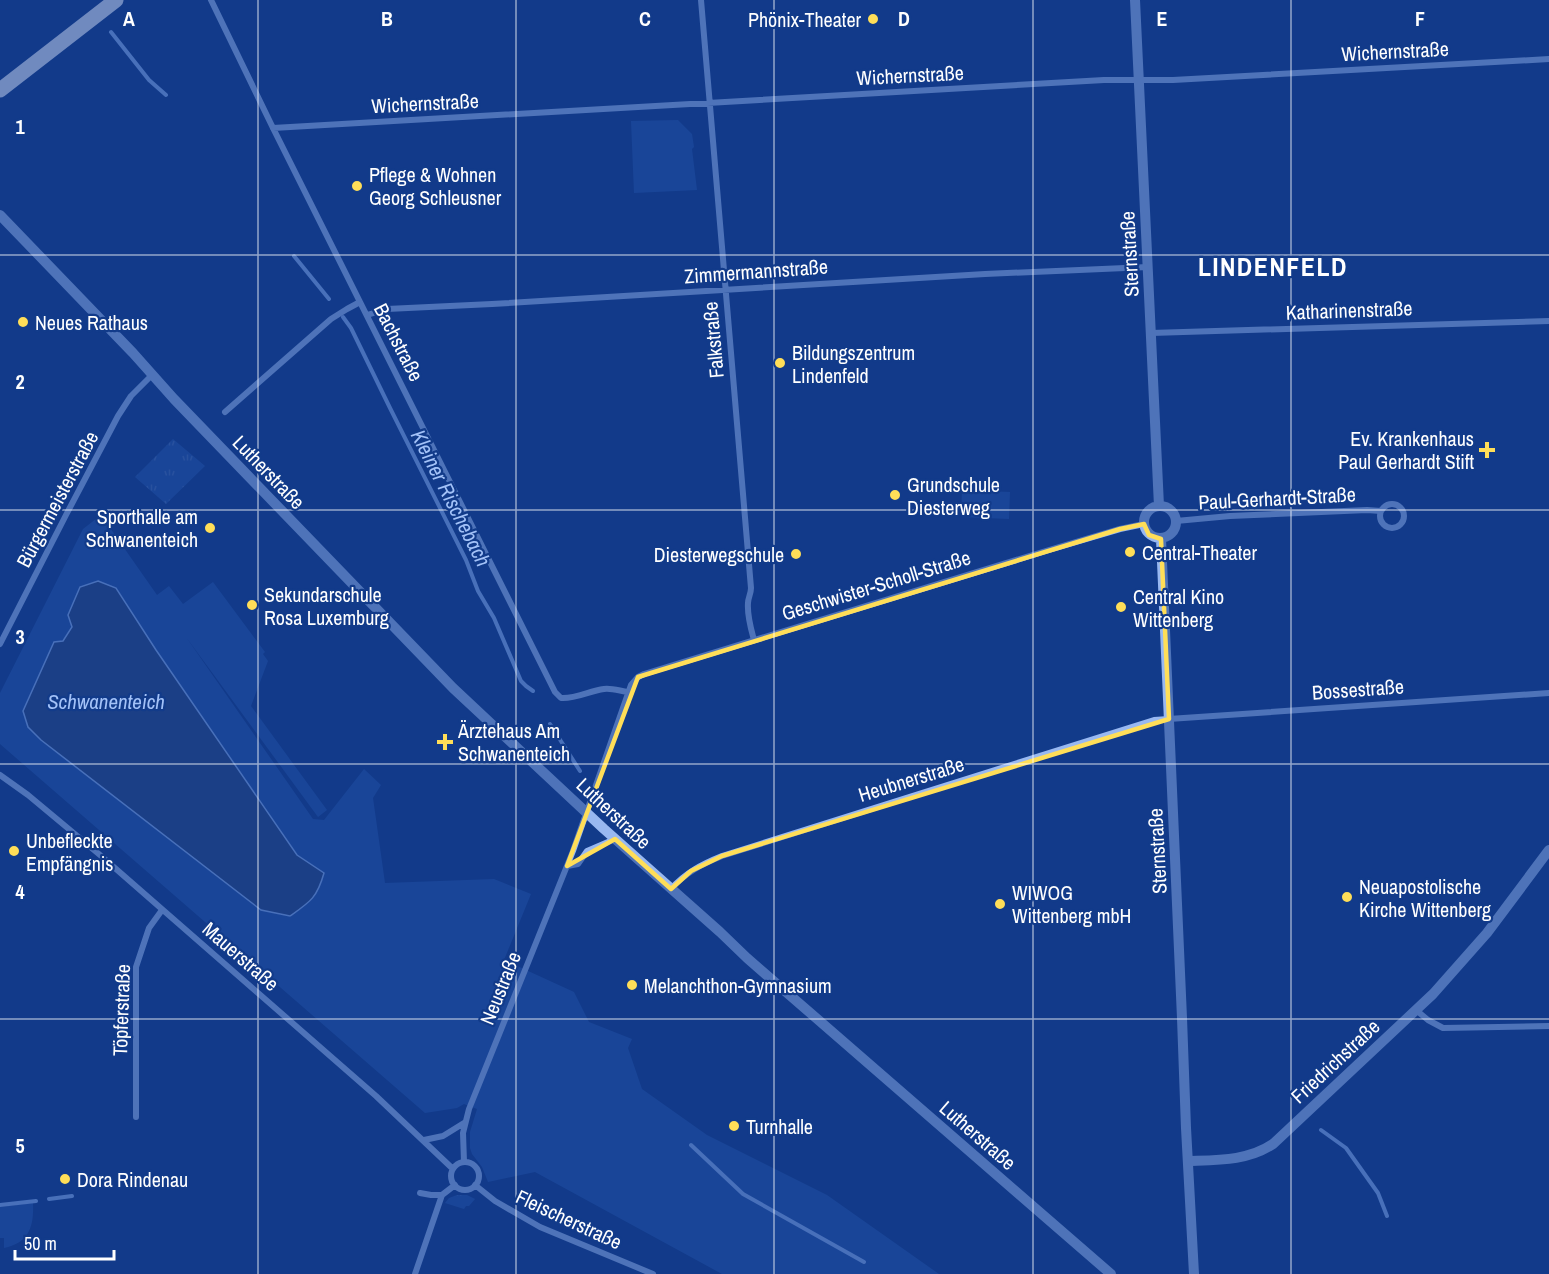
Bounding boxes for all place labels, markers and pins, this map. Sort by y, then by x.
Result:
place label: Phönix-Theater [748,6,862,33]
marker: Phönix-Theater [866,12,880,26]
place label: Pflege & Wohnen Georg Schleusner [369,161,502,211]
marker: Pflege & Wohnen Georg Schleusner [350,179,364,193]
place label: Neues Rathaus [35,309,148,336]
marker: Neues Rathaus [16,315,30,329]
place label: Bildungszentrum Lindenfeld [792,339,915,389]
marker: Bildungszentrum Lindenfeld [773,356,787,370]
place label: Ev. Krankenhaus Paul Gerhardt Stift [1338,425,1474,475]
marker: Ev. Krankenhaus Paul Gerhardt Stift [1478,441,1496,459]
place label: Grundschule Diesterweg [907,471,1000,521]
marker: Grundschule Diesterweg [888,488,902,502]
place label: Sporthalle am Schwanenteich [86,503,198,553]
marker: Sporthalle am Schwanenteich [203,521,217,535]
place label: Central-Theater [1142,539,1257,566]
place label: Diesterwegschule [654,541,784,568]
marker: Central-Theater [1123,545,1137,559]
marker: Diesterwegschule [789,547,803,561]
place label: Sekundarschule Rosa Luxemburg [264,581,389,631]
place label: Central Kino Wittenberg [1133,583,1224,633]
marker: Sekundarschule Rosa Luxemburg [245,598,259,612]
marker: Central Kino Wittenberg [1114,600,1128,614]
place label: Ärztehaus Am Schwanenteich [457,717,570,767]
marker: Ärztehaus Am Schwanenteich [436,733,454,751]
place label: Unbefleckte Empfängnis [26,827,114,877]
marker: Unbefleckte Empfängnis [7,844,21,858]
place label: Neuapostolische Kirche Wittenberg [1359,873,1491,923]
place label: WIWOG Wittenberg mbH [1012,879,1131,929]
marker: Neuapostolische Kirche Wittenberg [1340,890,1354,904]
marker: WIWOG Wittenberg mbH [993,897,1007,911]
place label: Melanchthon-Gymnasium [644,972,832,999]
marker: Melanchthon-Gymnasium [625,978,639,992]
place label: Turnhalle [746,1113,813,1140]
marker: Turnhalle [727,1119,741,1133]
place label: Dora Rindenau [77,1166,188,1193]
marker: Dora Rindenau [58,1172,72,1186]

